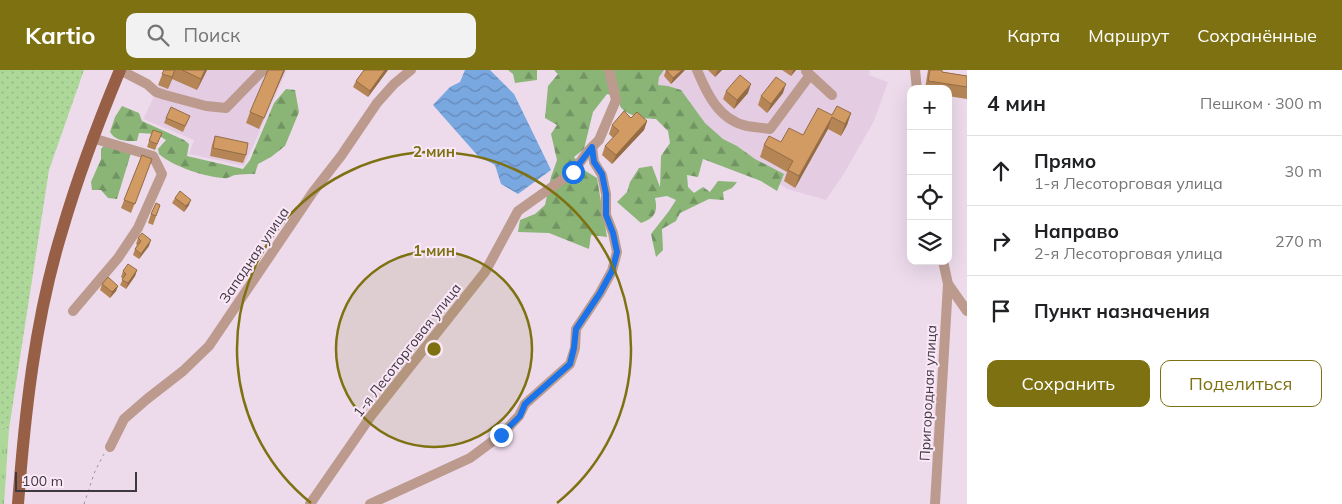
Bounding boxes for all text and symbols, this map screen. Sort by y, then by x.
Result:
search box [126,13,476,58]
text: Kartio [25,20,96,50]
icon: search [144,21,172,49]
text: Поиск [184,23,240,47]
text: Карта [1007,24,1060,47]
text: Маршрут [1088,24,1169,47]
text: Сохранённые [1197,24,1317,47]
map controls [907,85,952,265]
button: + [907,85,952,130]
text: 4 мин [987,90,1046,116]
text: Пешком · 300 m [1200,93,1322,113]
button: − [907,130,952,175]
text: 2 мин [413,142,455,161]
text: Прямо [1034,149,1096,173]
icon: ahead [987,157,1015,185]
route start [562,161,585,184]
text: 30 m [1285,161,1322,181]
text: 1-я Лесоторговая улица [1034,173,1223,193]
button: locate [907,175,952,220]
street label: Западная улица [215,203,293,307]
text: Направо [1034,219,1119,243]
button: layers [907,220,952,265]
icon: right [987,227,1015,255]
text: 270 m [1275,231,1322,251]
text: 1 мин [413,241,455,260]
text: 2-я Лесоторговая улица [1034,243,1223,263]
street label: 1-я Лесоторговая улица [349,279,465,421]
icon: arrive [987,297,1015,325]
text: Пункт назначения [1034,299,1210,323]
street label: Пригородная улица [915,325,941,461]
centre of rings [425,340,443,358]
button: Сохранить [987,360,1150,407]
button: Поделиться [1160,360,1322,407]
route end [490,424,513,447]
scale bar [15,469,138,492]
text: 100 m [22,472,63,490]

